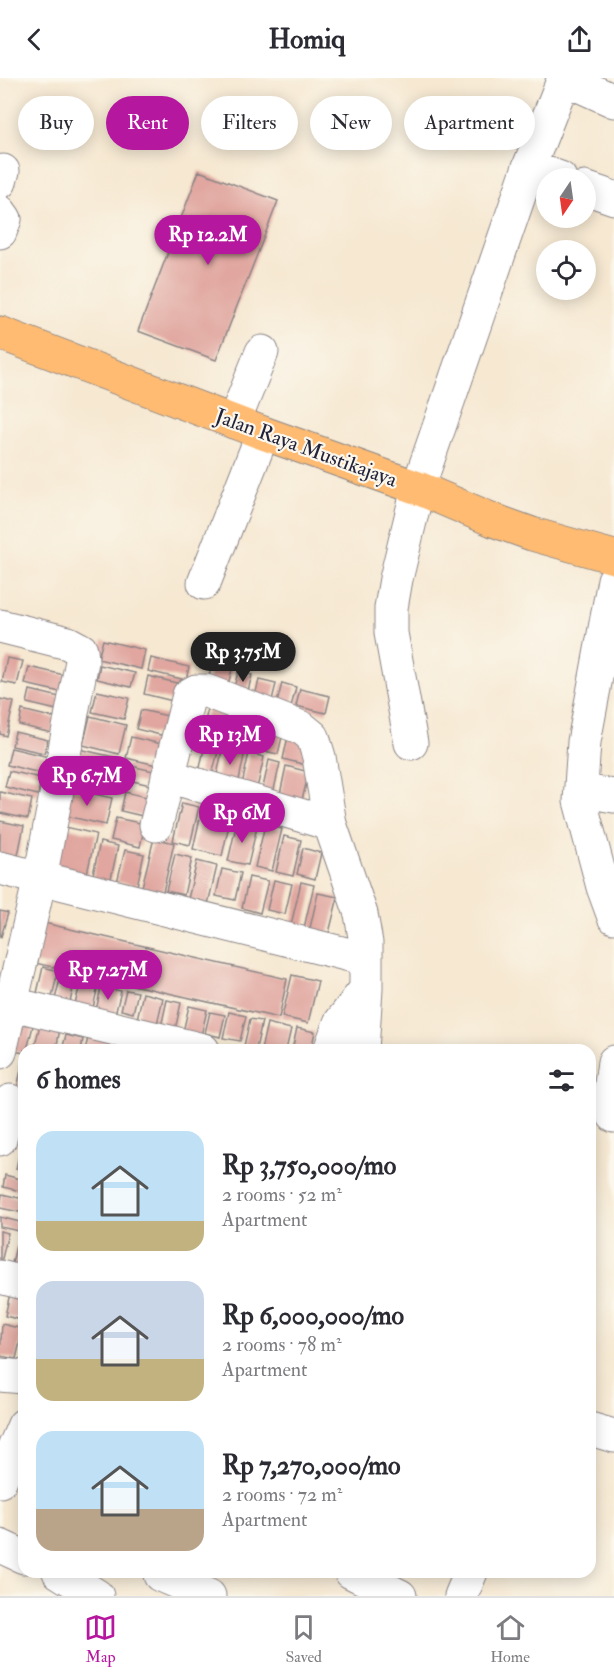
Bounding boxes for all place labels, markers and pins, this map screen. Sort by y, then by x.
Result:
pin: Rp 12.2M [146,215,270,266]
pin: Rp 3.75M [181,632,305,683]
pin: Rp 13M [181,715,279,766]
pin: Rp 6.7M [32,756,142,807]
pin: Rp 6M [200,793,284,844]
pin: Rp 7.27M [46,950,170,1001]

